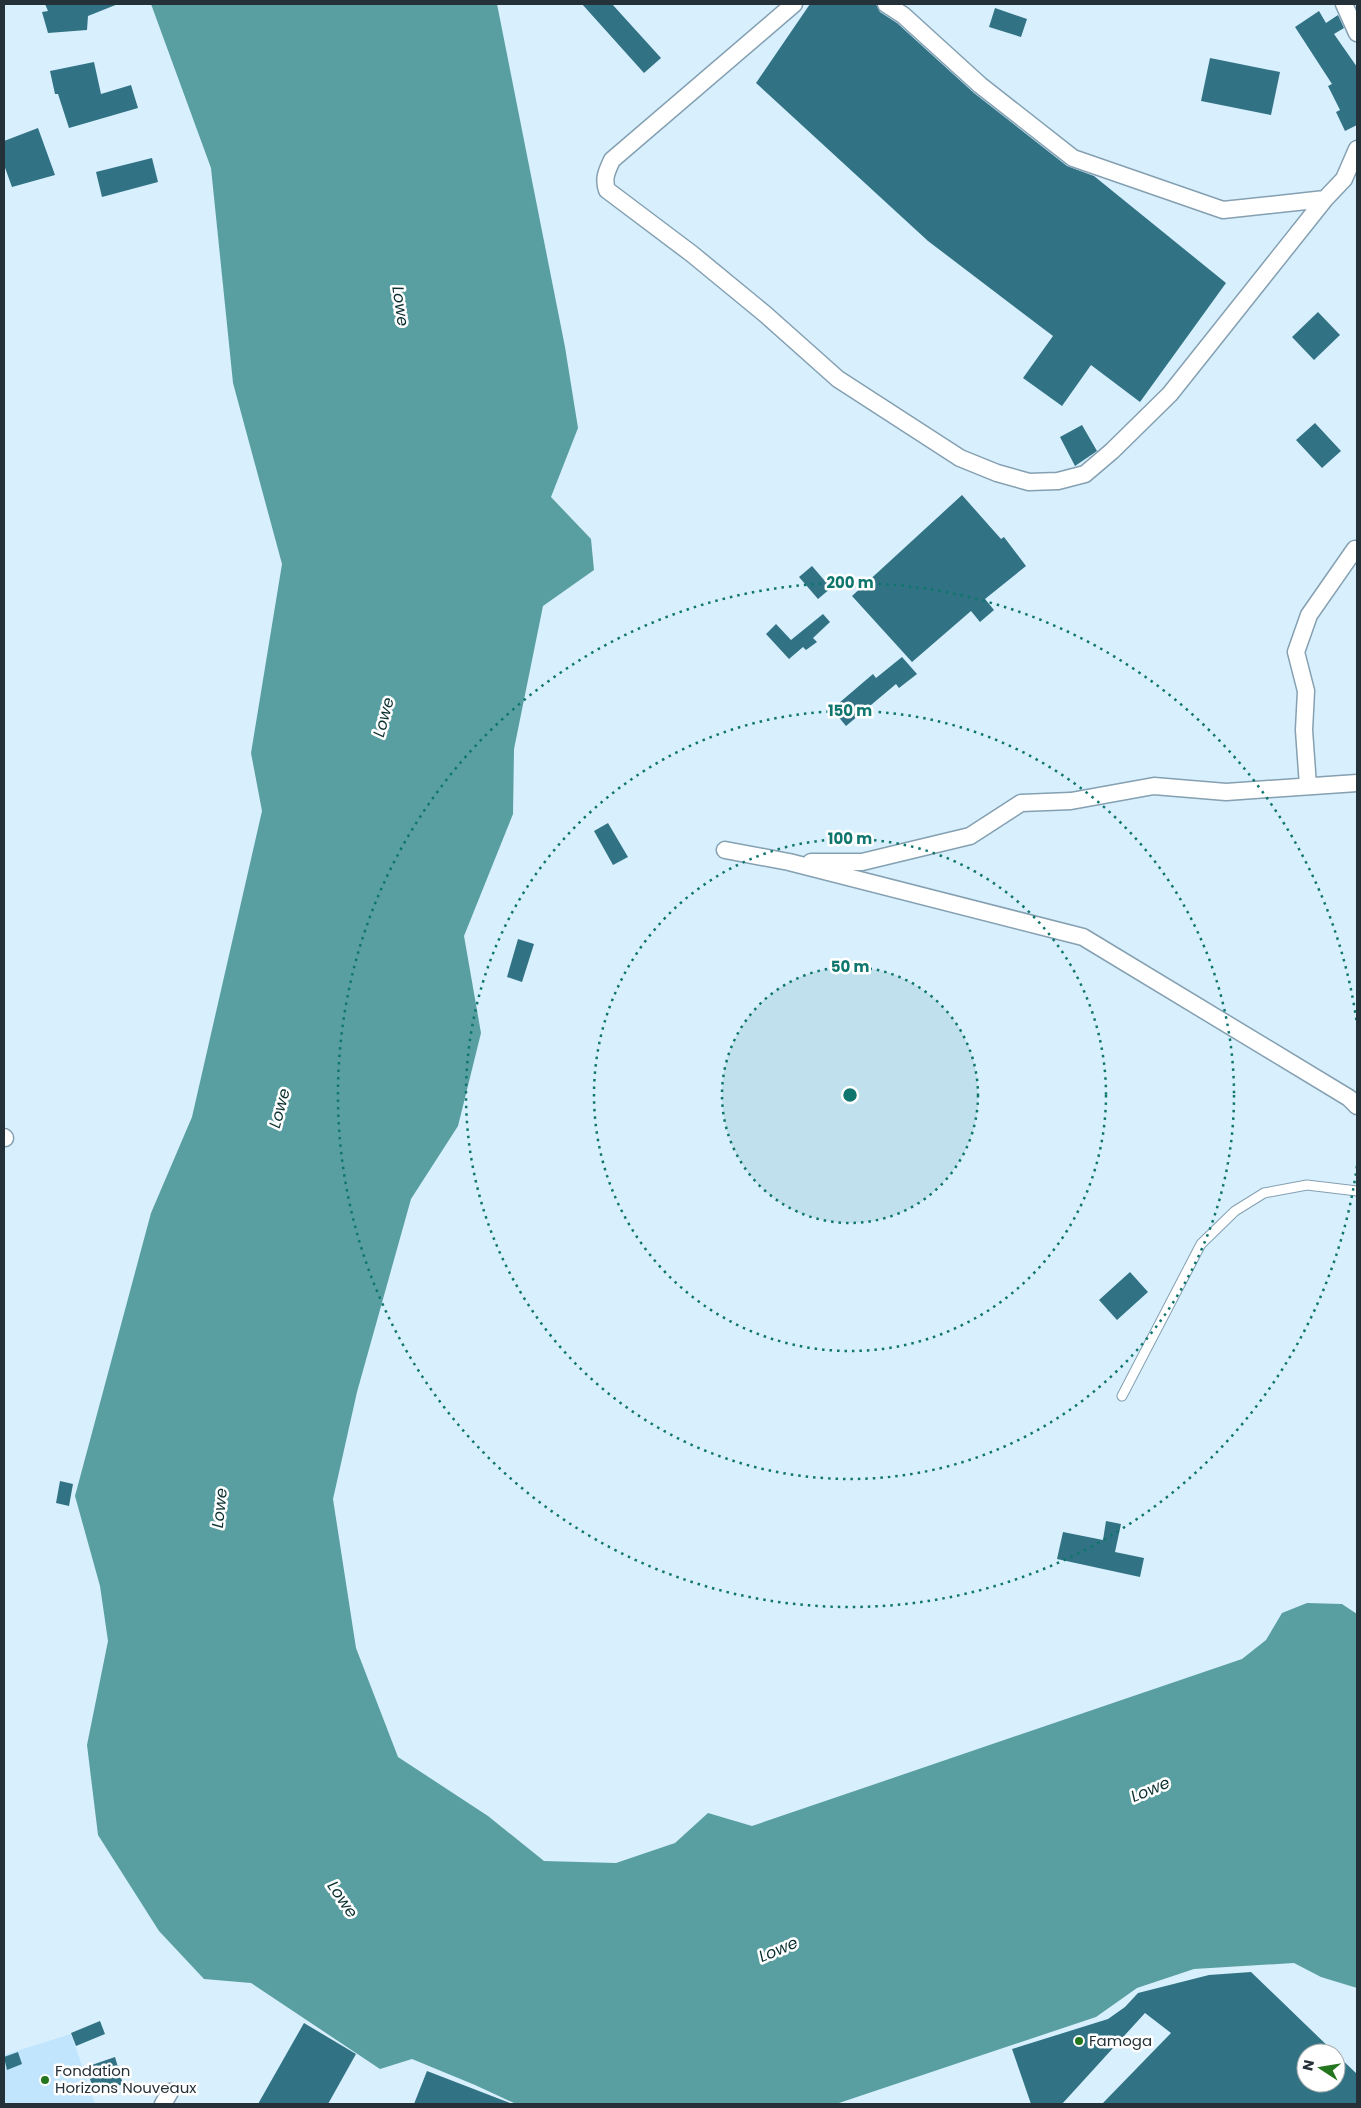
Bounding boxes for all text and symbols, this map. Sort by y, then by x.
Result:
water label: Lowe [386,285,415,328]
text: 200 m [826,572,874,593]
water label: Lowe [367,695,400,740]
text: 150 m [828,700,872,721]
text: 100 m [828,828,872,849]
text: 50 m [831,956,869,977]
water label: Lowe [263,1086,296,1131]
centre of rings [841,1086,859,1104]
water label: Lowe [206,1487,233,1529]
water label: Lowe [1127,1771,1173,1808]
water label: Lowe [322,1876,363,1922]
water label: Lowe [755,1931,801,1968]
place label: Famoga [1089,2030,1152,2051]
marker: Famoga [1073,2035,1085,2047]
north arrow [1296,2043,1346,2093]
text: N [1297,2058,1319,2073]
place label: Fondation Horizons Nouveaux [55,2060,197,2098]
marker: Fondation Horizons Nouveaux [39,2074,51,2086]

